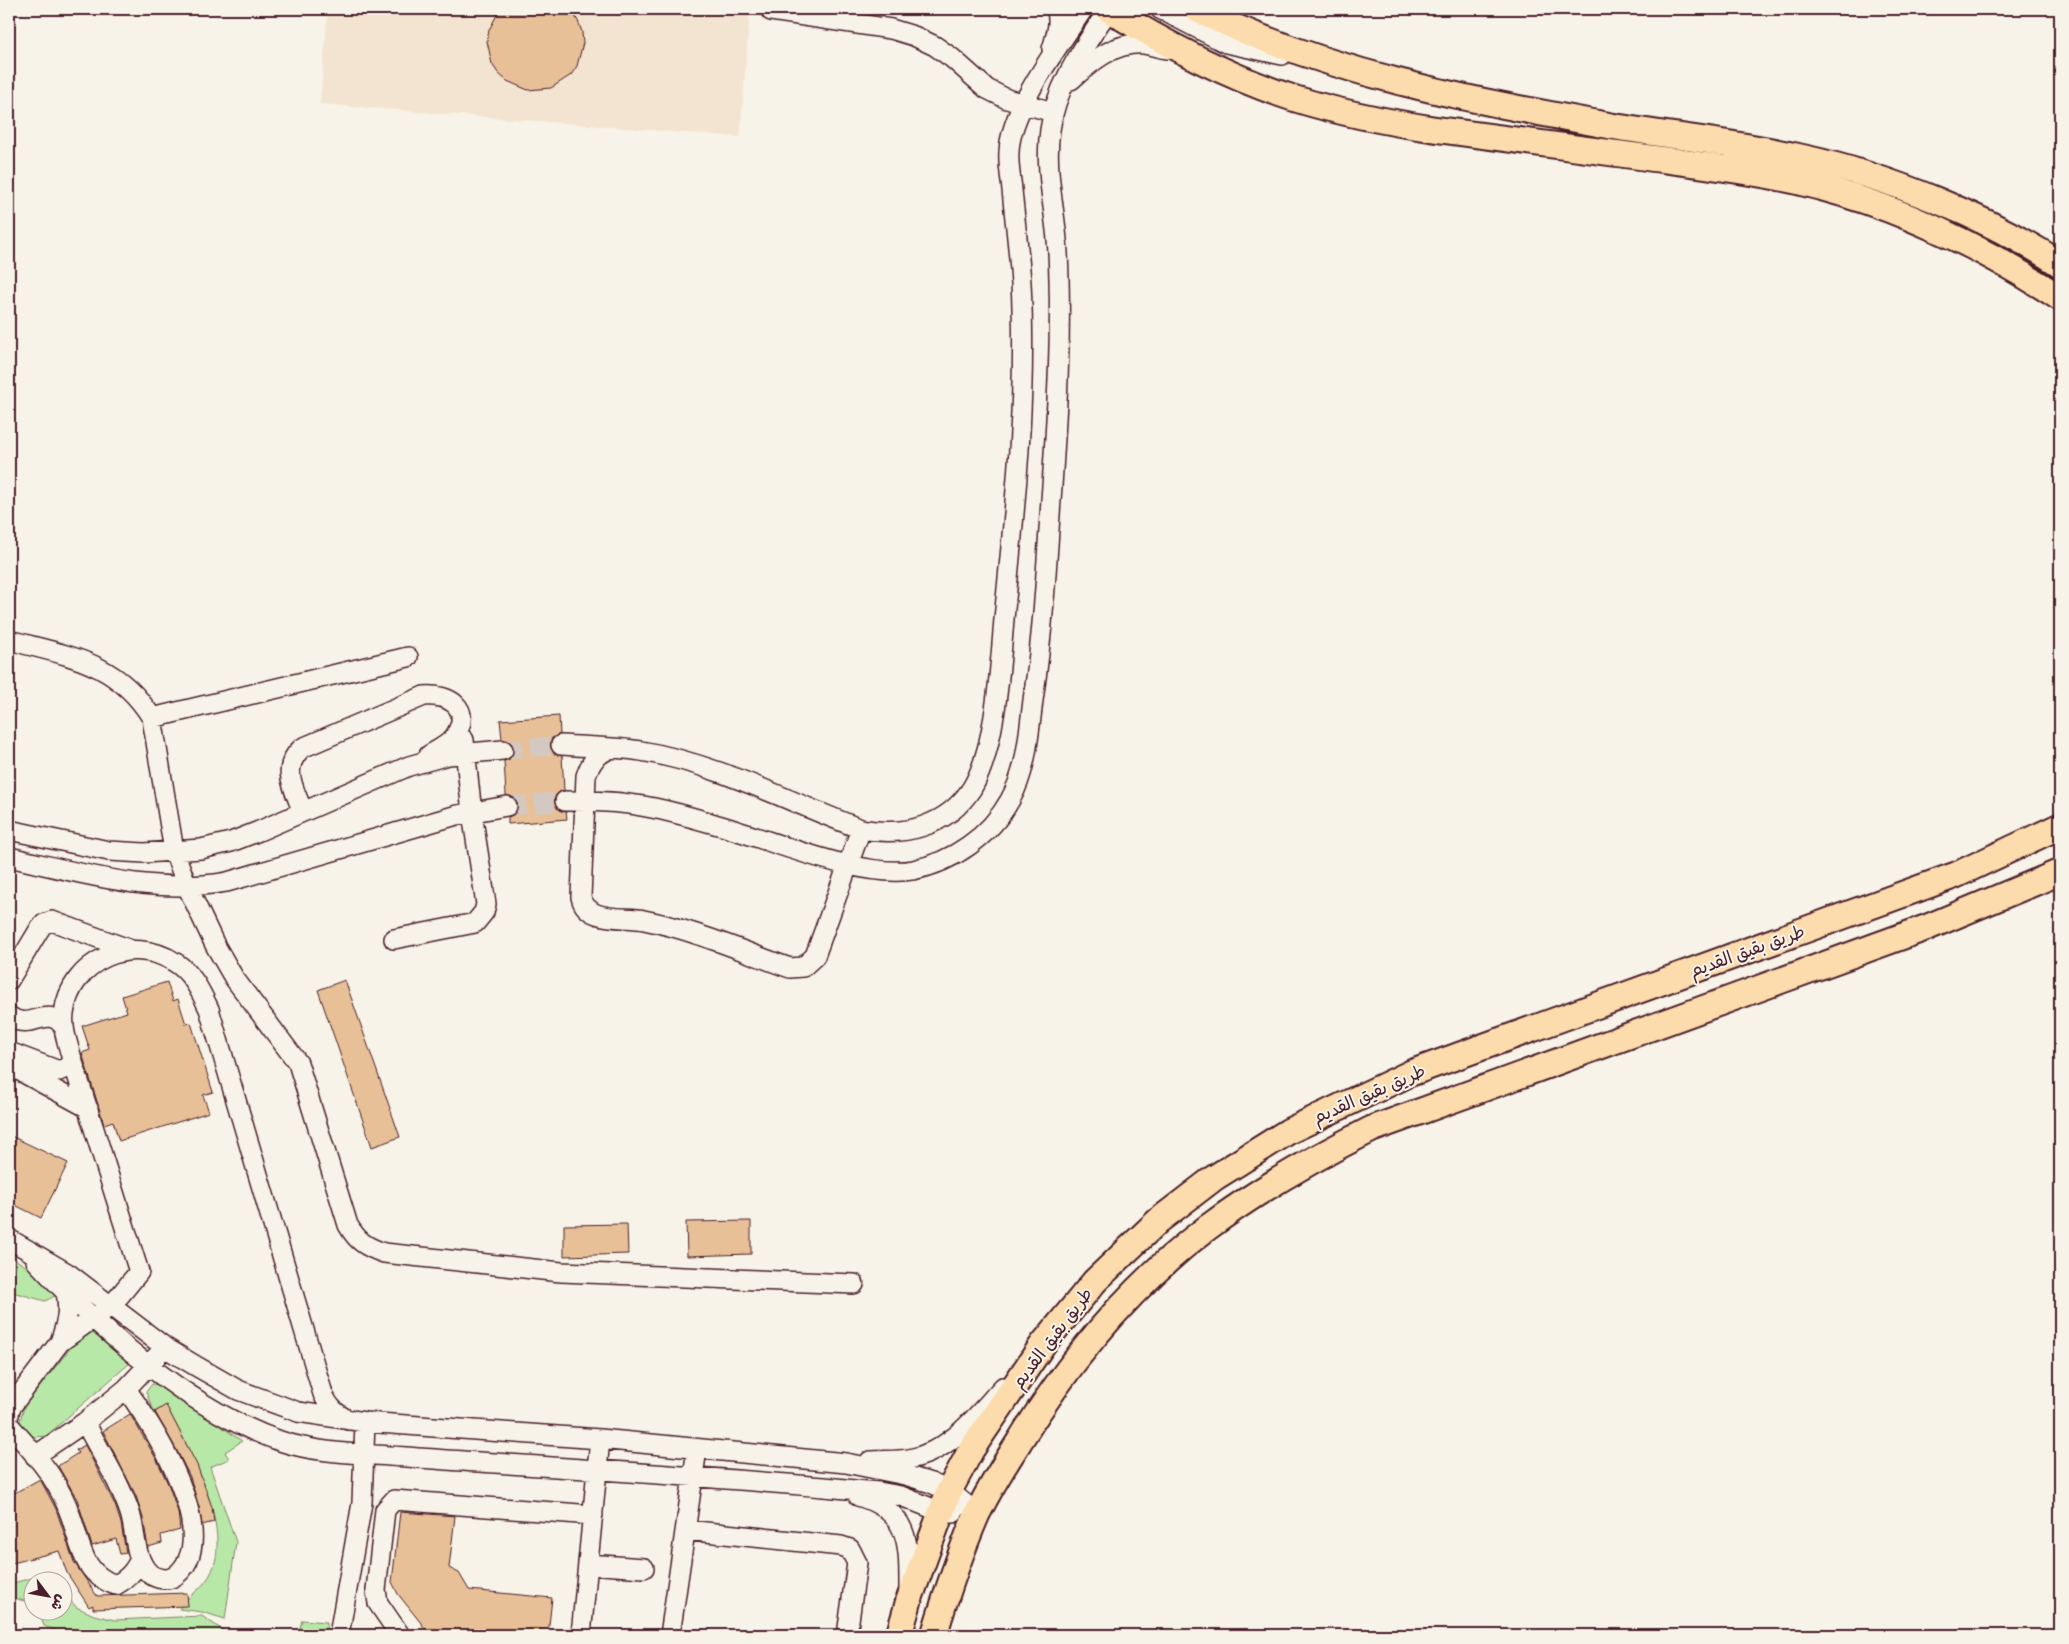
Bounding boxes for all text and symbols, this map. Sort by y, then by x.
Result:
street label: طريق بقيق القديم [1686,920,1809,985]
street label: طريق بقيق القديم [1309,1059,1430,1131]
street label: طريق بقيق القديم [1007,1283,1100,1395]
north arrow [22,1572,72,1622]
text: ش [47,1592,70,1614]

